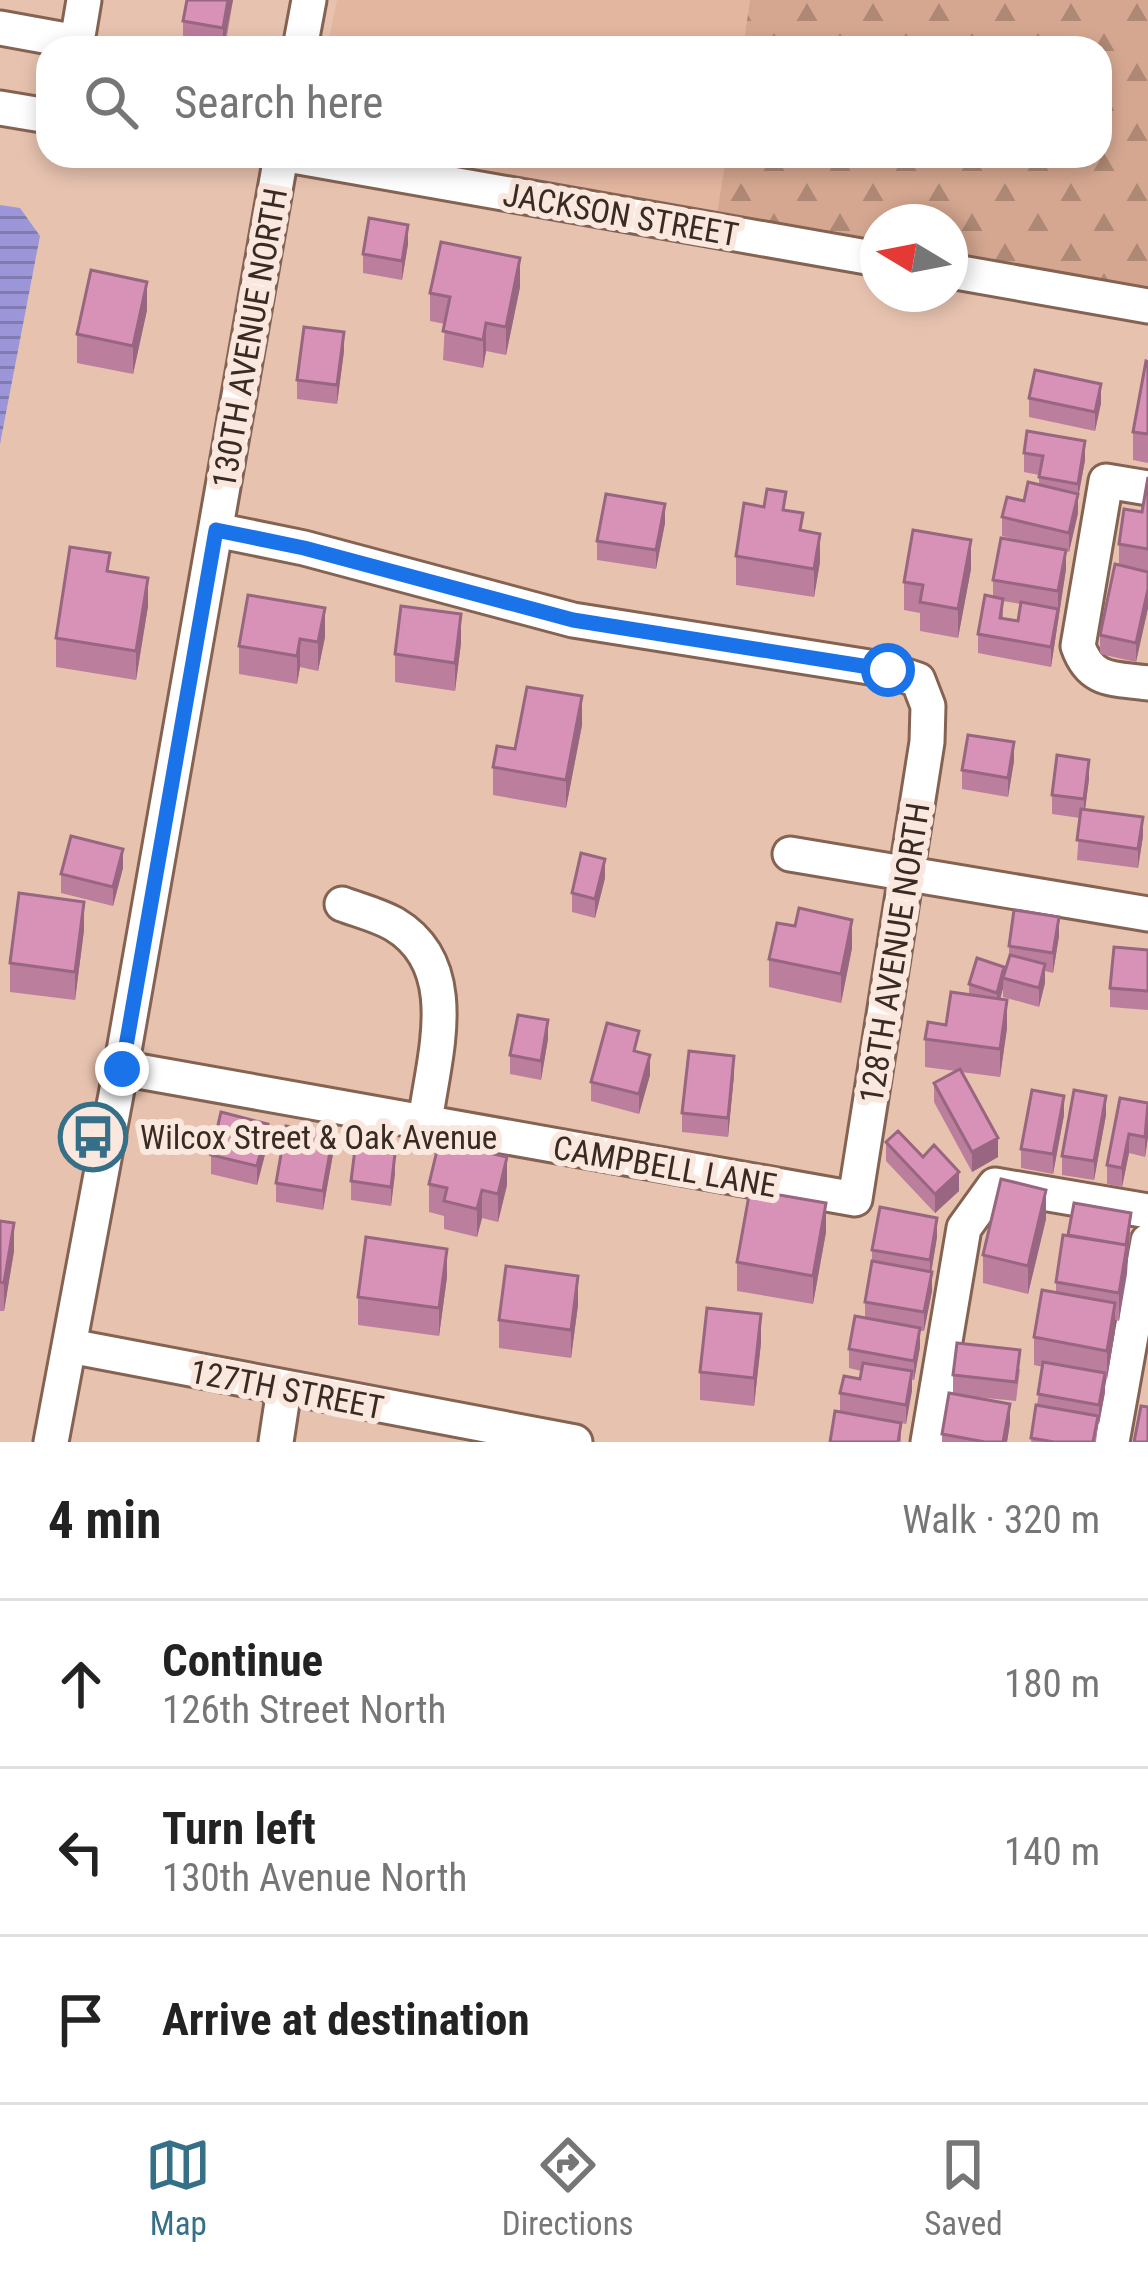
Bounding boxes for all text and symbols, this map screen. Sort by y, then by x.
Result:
search box [36,36,1112,168]
icon: search [78,69,144,135]
text: Search here [174,76,383,129]
street label: JACKSON STREET [500,175,742,254]
street label: 130TH AVENUE NORTH [204,185,295,491]
north arrow [860,204,968,312]
route start [861,643,915,697]
street label: 128TH AVENUE NORTH [851,800,938,1106]
route end [95,1042,149,1096]
bus stop icon: Wilcox Street & Oak Avenue [58,1102,128,1172]
place label: Wilcox Street & Oak Avenue [140,1118,497,1157]
street label: CAMPBELL LANE [550,1128,780,1205]
street label: 127TH STREET [187,1352,387,1427]
text: 4 min [48,1491,161,1550]
text: Walk · 320 m [902,1497,1100,1543]
text: Continue [162,1634,323,1687]
icon: ahead [48,1651,114,1717]
text: 180 m [1004,1661,1100,1707]
text: 126th Street North [162,1687,446,1733]
text: Turn left [162,1802,316,1855]
icon: left [48,1819,114,1885]
text: 140 m [1004,1829,1100,1875]
text: 130th Avenue North [162,1855,467,1901]
icon: arrive [48,1987,114,2053]
text: Arrive at destination [162,1993,530,2046]
tab: Map [145,2132,211,2243]
tab: Directions [502,2132,634,2243]
tab: Saved [924,2132,1003,2243]

